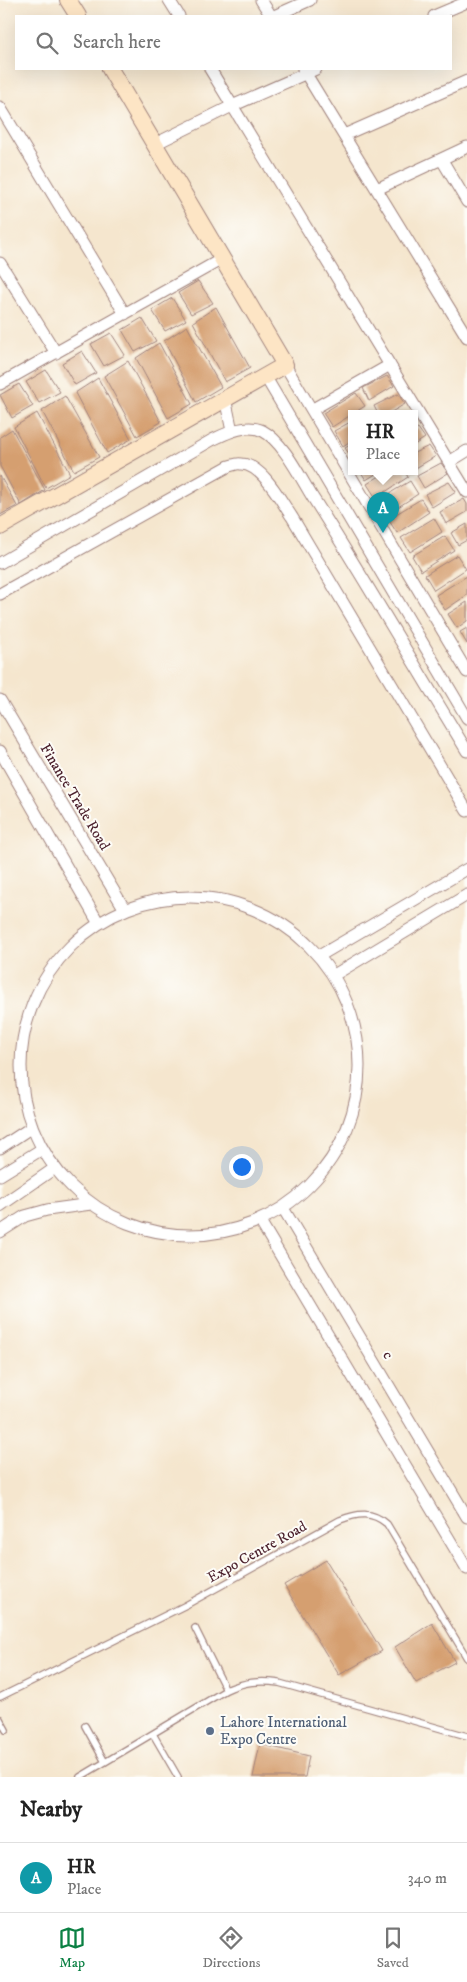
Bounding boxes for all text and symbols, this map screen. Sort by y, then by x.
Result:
search box [15,15,452,70]
icon: search [33,29,61,57]
text: Search here [73,31,161,54]
popup [348,410,418,475]
text: HR [366,421,394,444]
text: Place [366,444,400,464]
pin: A [367,492,399,533]
street label: Finance Trade Road [36,740,114,854]
your location [229,1154,255,1180]
street label: c [378,1347,398,1363]
street label: Expo Centre Road [204,1517,311,1587]
place label: Lahore International Expo Centre [220,1713,347,1749]
marker: Lahore International Expo Centre [204,1725,216,1737]
text: Nearby [20,1797,82,1823]
text: HR [67,1856,96,1879]
text: A [31,1868,41,1888]
text: 340 m [408,1868,447,1888]
text: Place [67,1879,101,1899]
tab: Map [58,1924,86,1972]
tab: Directions [202,1924,260,1972]
tab: Saved [377,1924,409,1972]

